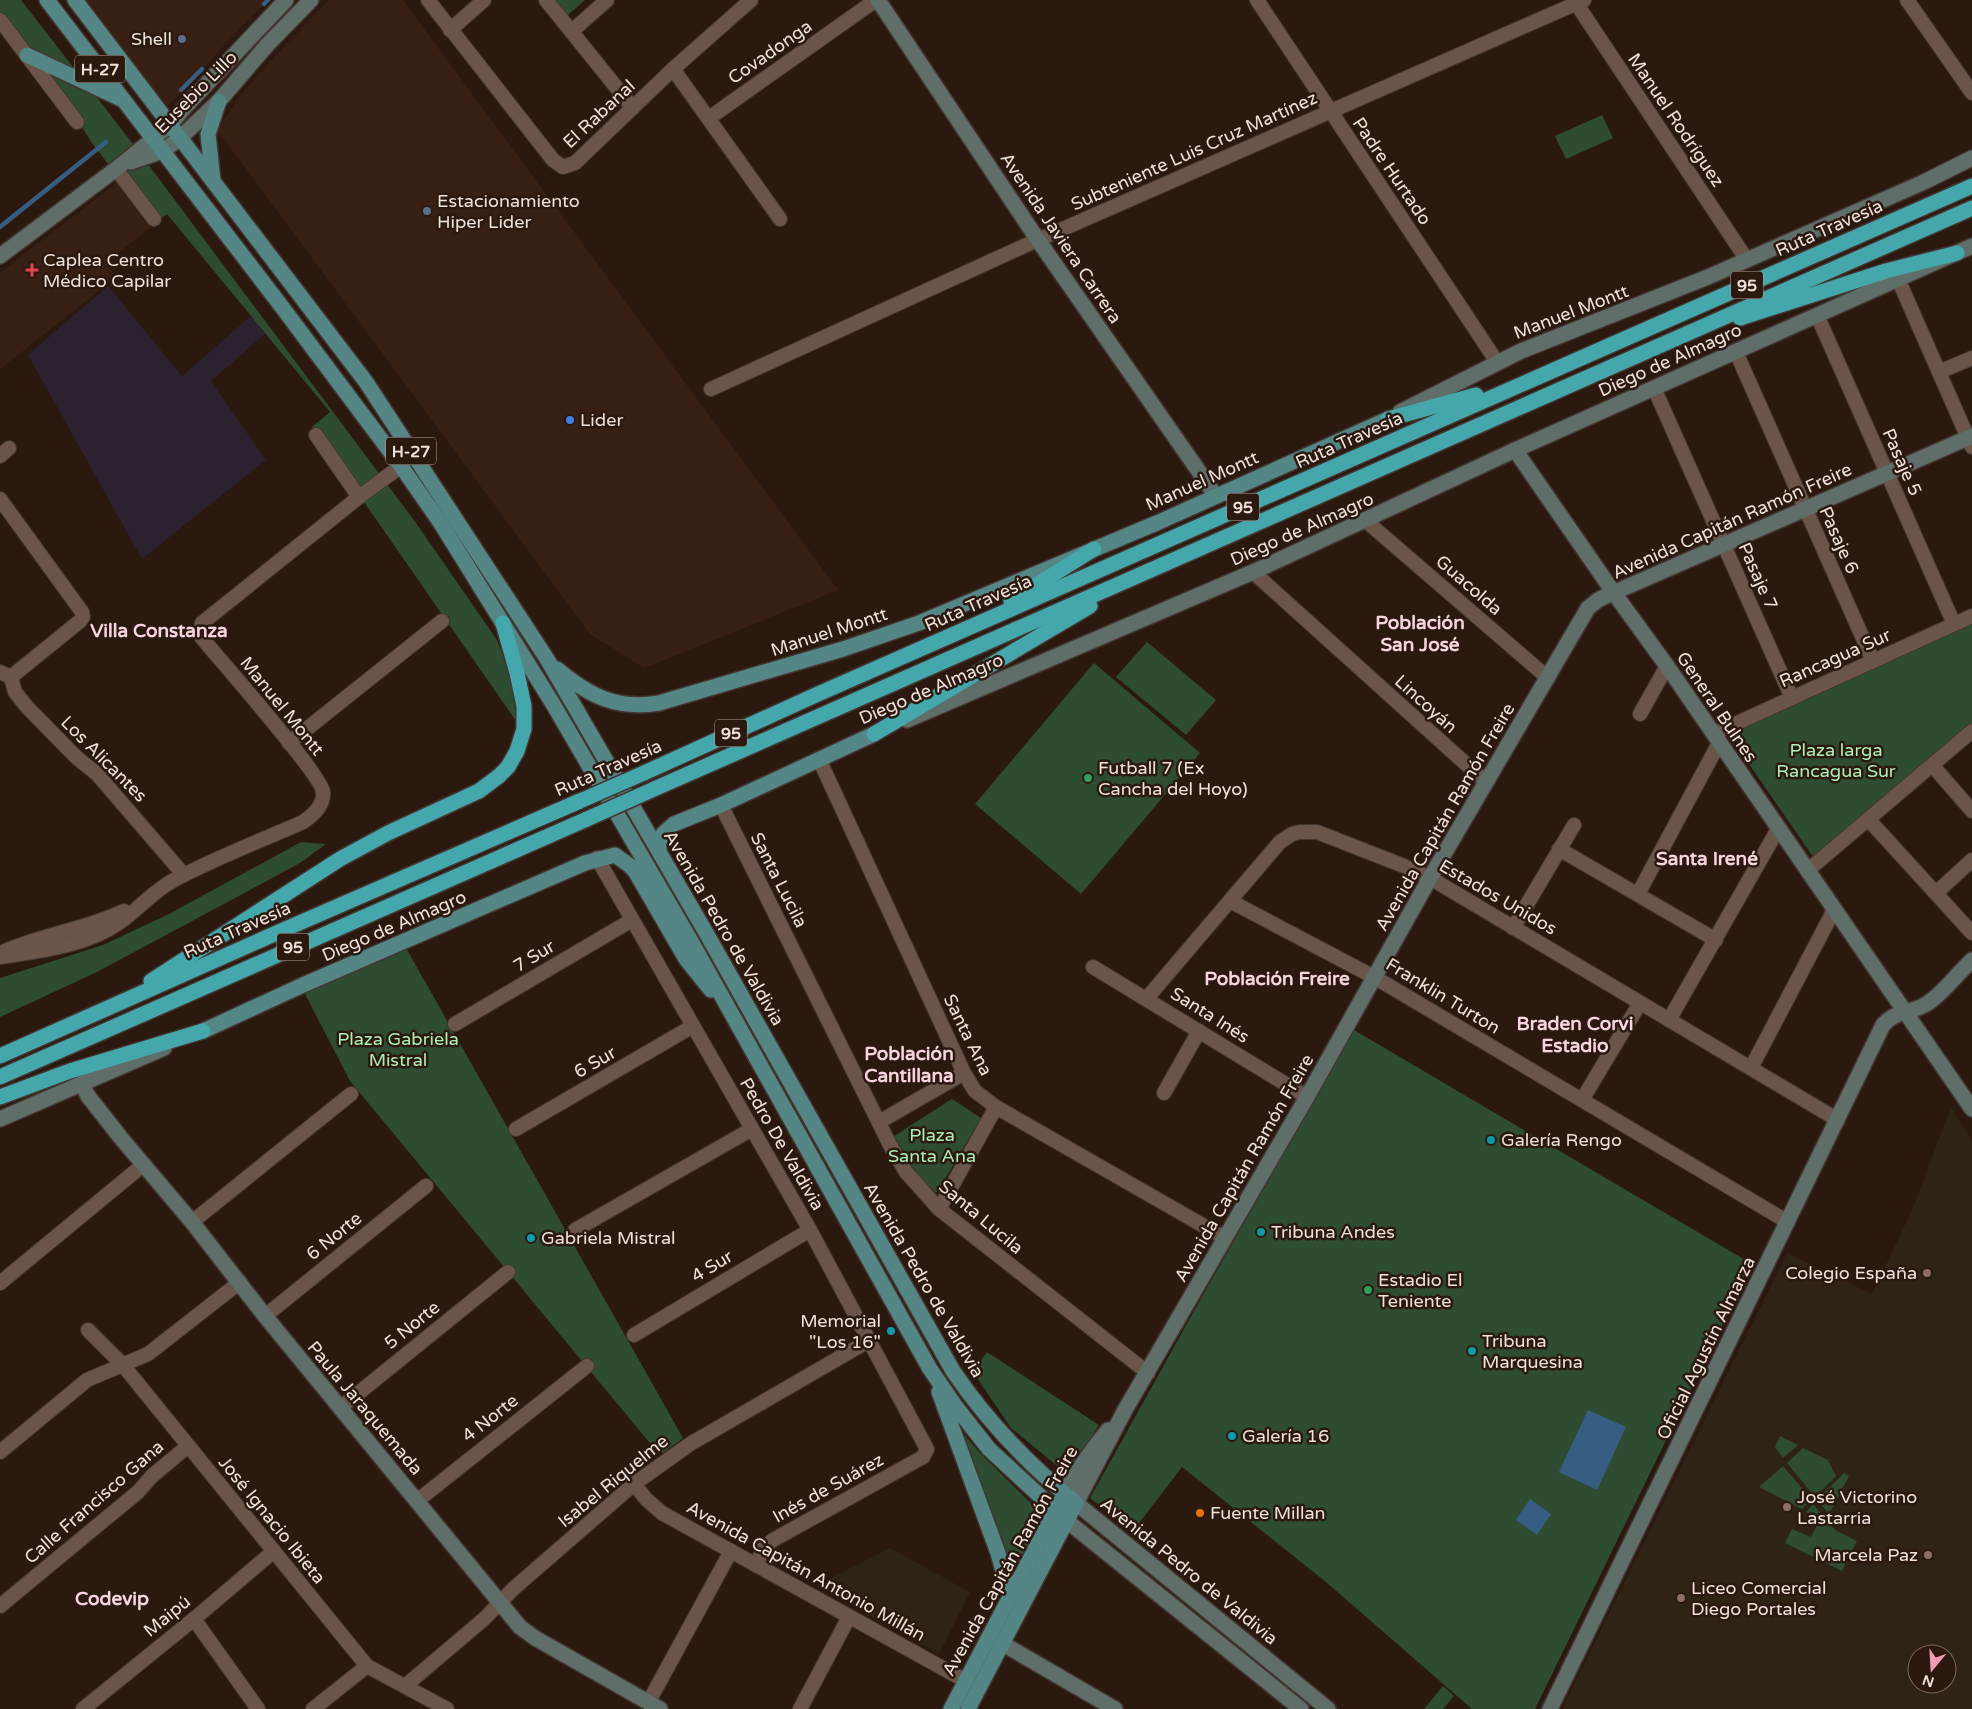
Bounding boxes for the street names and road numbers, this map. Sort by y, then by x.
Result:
street label: Covadonga [724,15,816,89]
street label: Eusebio Lillo [150,46,242,138]
street label: Manuel Rodríguez [1623,49,1729,191]
road number: H-27 [75,56,125,82]
street label: El Rabanal [558,75,640,153]
street label: Subteniente Luis Cruz Martínez [1068,87,1320,215]
street label: Padre Hurtado [1348,113,1436,229]
street label: Avenida Javiera Carrera [996,148,1126,328]
street label: Ruta Travesía [1772,195,1886,261]
road number: 95 [1731,272,1763,298]
street label: Manuel Montt [1510,280,1632,344]
street label: Diego de Almagro [1595,318,1745,401]
street label: Ruta Travesía [1292,407,1406,473]
street label: Pasaje 5 [1877,425,1927,499]
road number: H-27 [386,438,436,464]
street label: Manuel Montt [1142,446,1262,516]
street label: Avenida Capitán Ramón Freire [1609,458,1855,584]
street label: Diego de Almagro [1227,487,1377,570]
road number: 95 [1227,494,1259,520]
street label: Pasaje 6 [1814,503,1864,577]
street label: Pasaje 7 [1733,539,1783,613]
street label: Guacolda [1431,550,1507,620]
street label: Ruta Travesía [921,570,1035,636]
street label: Manuel Montt [768,603,890,661]
street label: Rancagua Sur [1776,624,1894,692]
street label: General Bulnes [1672,647,1762,767]
street label: Diego de Almagro [856,649,1006,729]
street label: Manuel Montt [235,652,329,760]
street label: Lincoyán [1390,670,1462,738]
street label: Avenida Capitán Ramón Freire [1371,699,1519,935]
street label: Los Alicantes [56,711,152,807]
road number: 95 [715,720,747,746]
street label: Ruta Travesía [551,735,665,801]
street label: Avenida Pedro de Valdivia [659,826,789,1030]
street label: Santa Lucila [746,829,812,931]
street label: Estados Unidos [1435,854,1561,940]
street label: Diego de Almagro [319,886,469,966]
street label: Ruta Travesía [180,897,294,963]
road number: 95 [277,934,309,960]
street label: 7 Sur [509,935,559,977]
street label: Franklin Turton [1382,953,1504,1039]
street label: Santa Inés [1167,982,1253,1048]
street label: Santa Ana [939,991,997,1079]
street label: 6 Sur [570,1041,620,1083]
street label: Avenida Capitán Ramón Freire [1170,1050,1318,1286]
street label: Pedro De Valdivia [735,1074,829,1214]
street label: Santa Lucila [934,1175,1028,1259]
street label: Avenida Pedro de Valdivia [859,1178,989,1382]
street label: 6 Norte [302,1207,366,1265]
street label: 4 Sur [687,1245,737,1287]
street label: Oficial Agustín Almarza [1652,1253,1760,1443]
street label: 5 Norte [380,1296,444,1354]
street label: Paula Jaraquemada [303,1337,427,1479]
street label: 4 Norte [458,1389,522,1447]
street label: Isabel Riquelme [553,1430,673,1532]
street label: Calle Francisco Gana [20,1435,168,1569]
street label: Avenida Capitán Ramón Freire [937,1442,1083,1680]
street label: Inés de Suárez [769,1448,887,1528]
street label: José Ignacio Ibieta [214,1452,330,1588]
street label: Avenida Pedro de Valdivia [1096,1493,1282,1649]
street label: Avenida Capitán Antonio Millán [683,1496,929,1646]
street label: Maipú [139,1590,195,1642]

